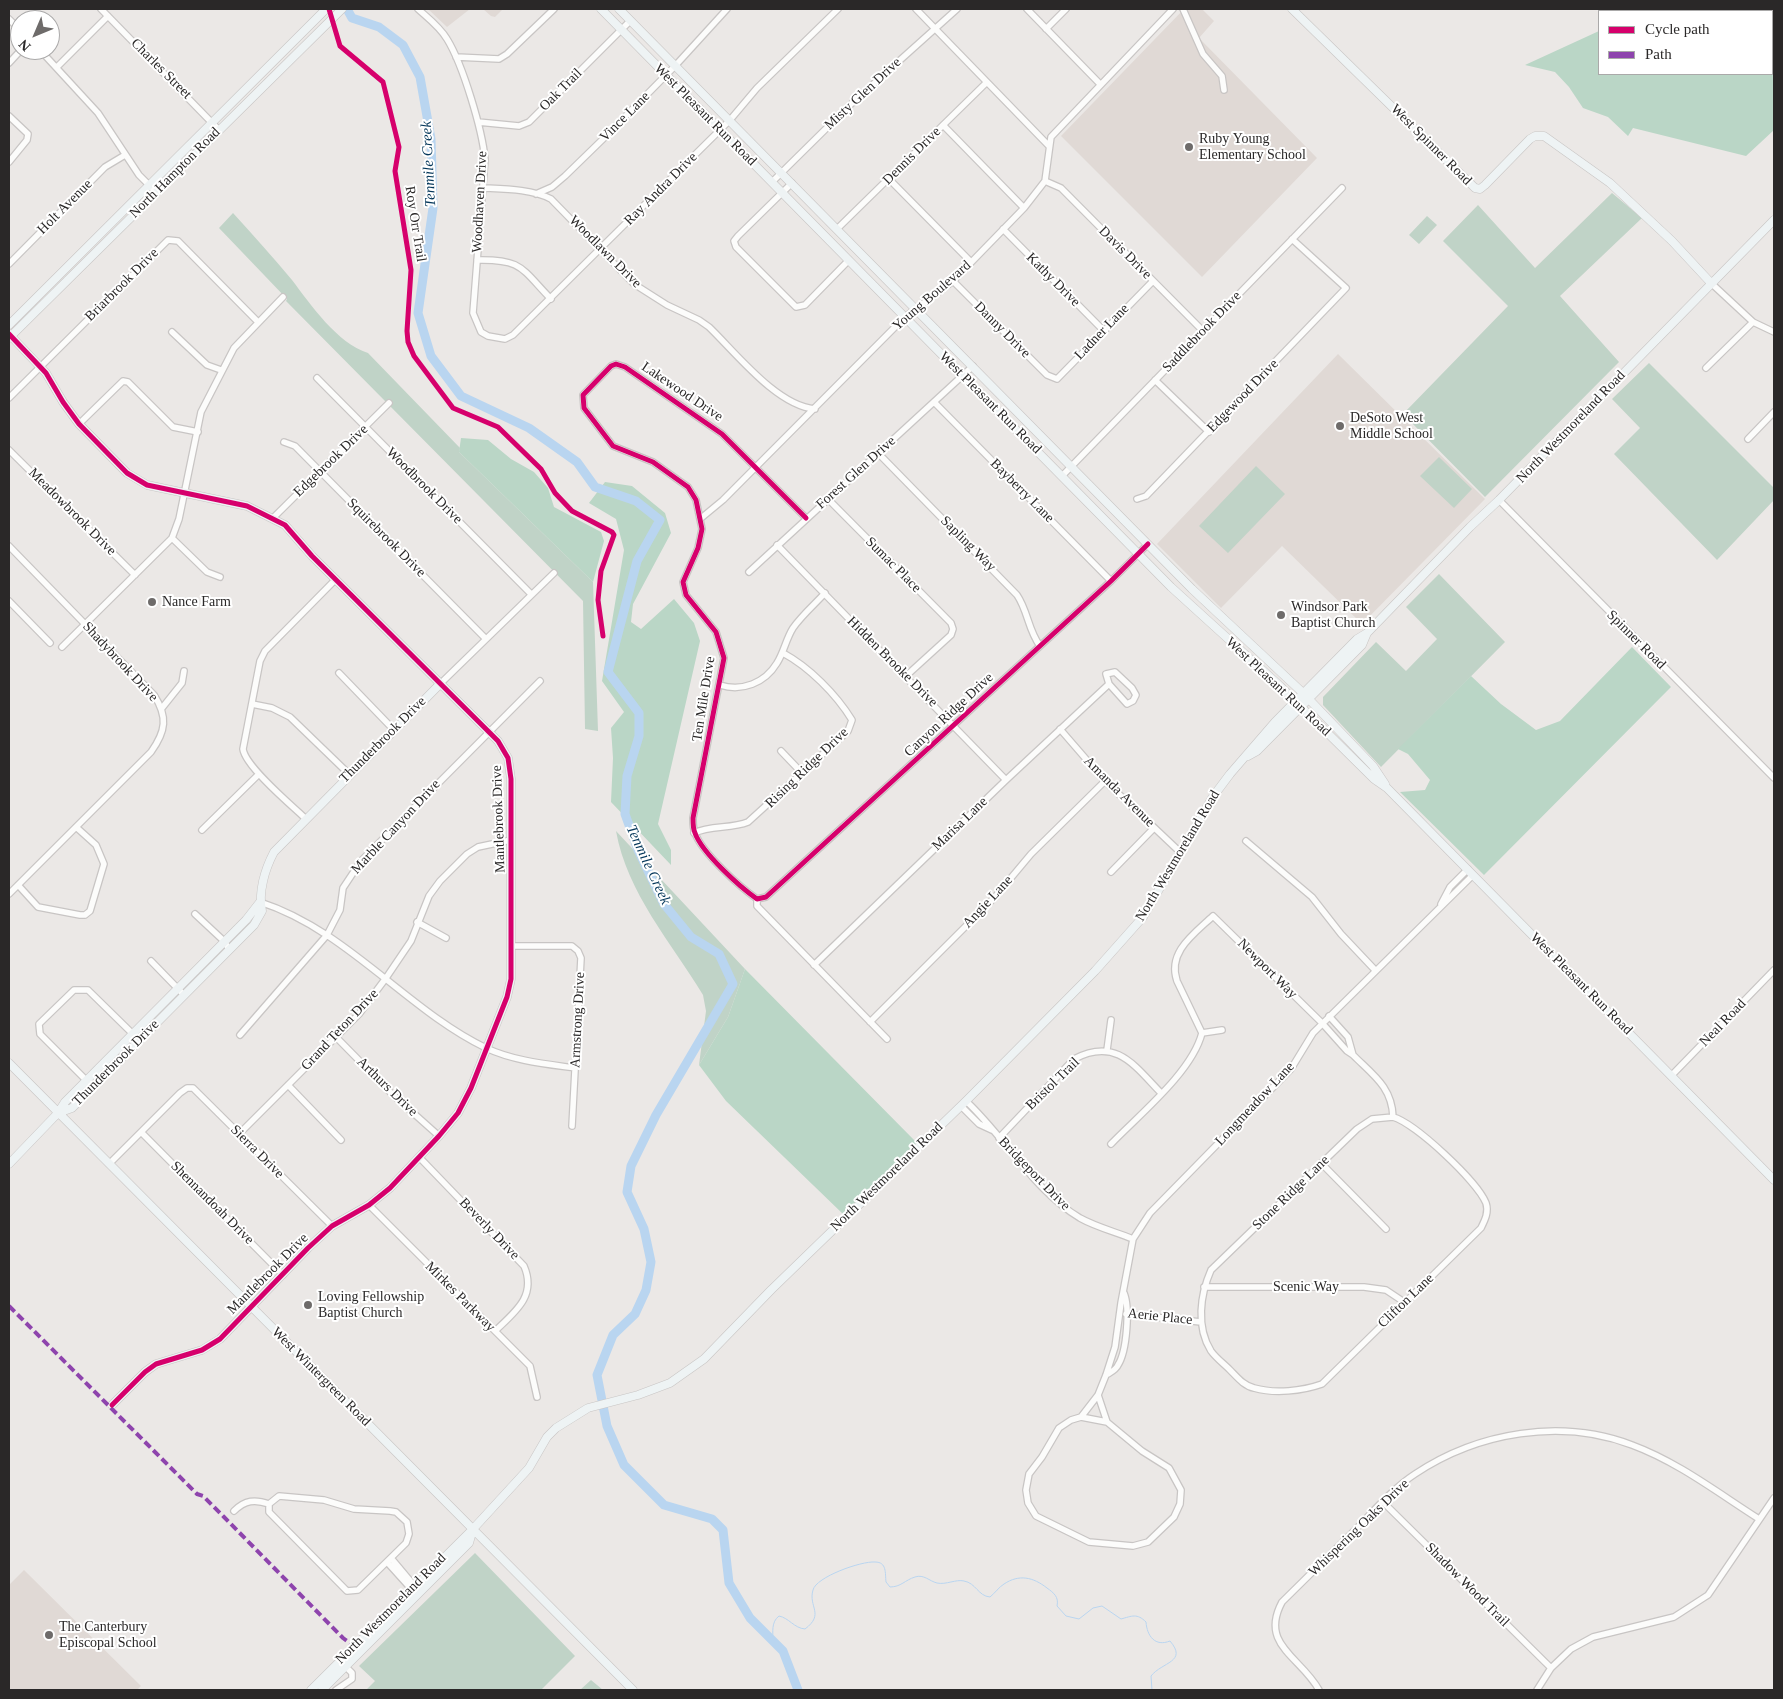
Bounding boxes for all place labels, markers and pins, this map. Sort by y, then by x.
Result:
place label: Ruby Young Elementary School [1199,131,1306,164]
marker: Ruby Young Elementary School [1183,141,1195,153]
place label: DeSoto West Middle School [1350,410,1433,442]
marker: DeSoto West Middle School [1334,420,1346,432]
place label: Nance Farm [162,594,231,610]
marker: Nance Farm [146,596,158,608]
place label: Windsor Park Baptist Church [1291,599,1375,632]
marker: Windsor Park Baptist Church [1275,609,1287,621]
place label: Loving Fellowship Baptist Church [318,1289,424,1321]
marker: Loving Fellowship Baptist Church [302,1299,314,1311]
place label: The Canterbury Episcopal School [59,1619,157,1651]
marker: The Canterbury Episcopal School [43,1629,55,1641]

